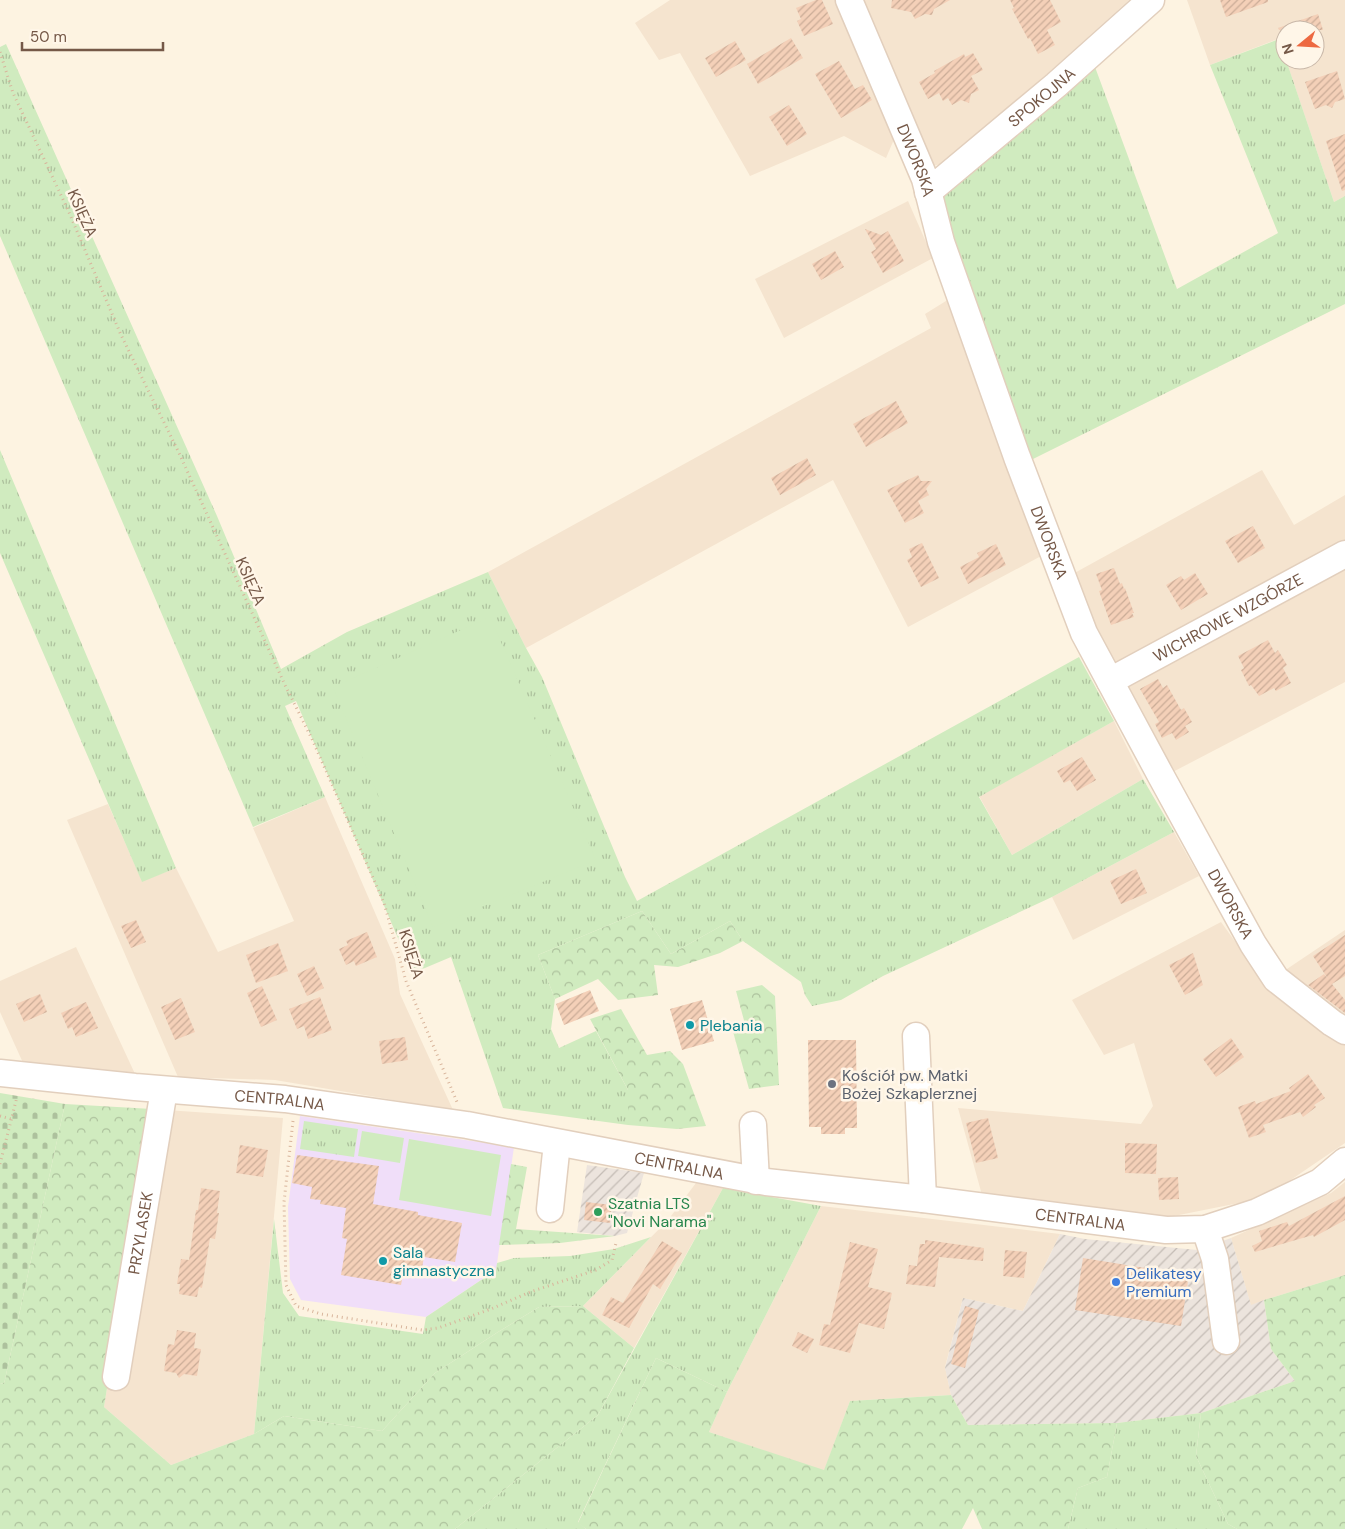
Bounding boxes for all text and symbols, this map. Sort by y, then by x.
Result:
scale bar [22,20,164,52]
north arrow [1275,20,1325,70]
text: 50 m [30,27,67,47]
text: N [1277,41,1298,57]
street label: SPOKOJNA [1004,63,1080,132]
street label: DWORSKA [892,121,939,199]
street label: KSIĘŻA [63,186,103,241]
street label: DWORSKA [1026,503,1073,583]
street label: KSIĘŻA [231,554,271,609]
street label: WICHROWE WZGÓRZE [1149,569,1307,667]
street label: DWORSKA [1203,865,1258,943]
street label: KSIĘŻA [394,927,429,982]
place label: Plebania [700,1015,762,1036]
marker: Plebania [684,1019,696,1031]
place label: Kościół pw. Matki Bożej Szkaplerznej [842,1065,977,1104]
marker: Kościół pw. Matki Bożej Szkaplerznej [826,1078,838,1090]
street label: CENTRALNA [234,1085,327,1116]
street label: CENTRALNA [632,1147,726,1185]
street label: PRZYLASEK [123,1190,158,1276]
place label: Szatnia LTS "Novi Narama" [608,1193,712,1232]
street label: CENTRALNA [1034,1203,1127,1236]
marker: Szatnia LTS "Novi Narama" [592,1206,604,1218]
place label: Sala gimnastyczna [393,1242,494,1281]
marker: Sala gimnastyczna [377,1255,389,1267]
place label: Delikatesy Premium [1126,1263,1202,1302]
marker: Delikatesy Premium [1110,1276,1122,1288]

